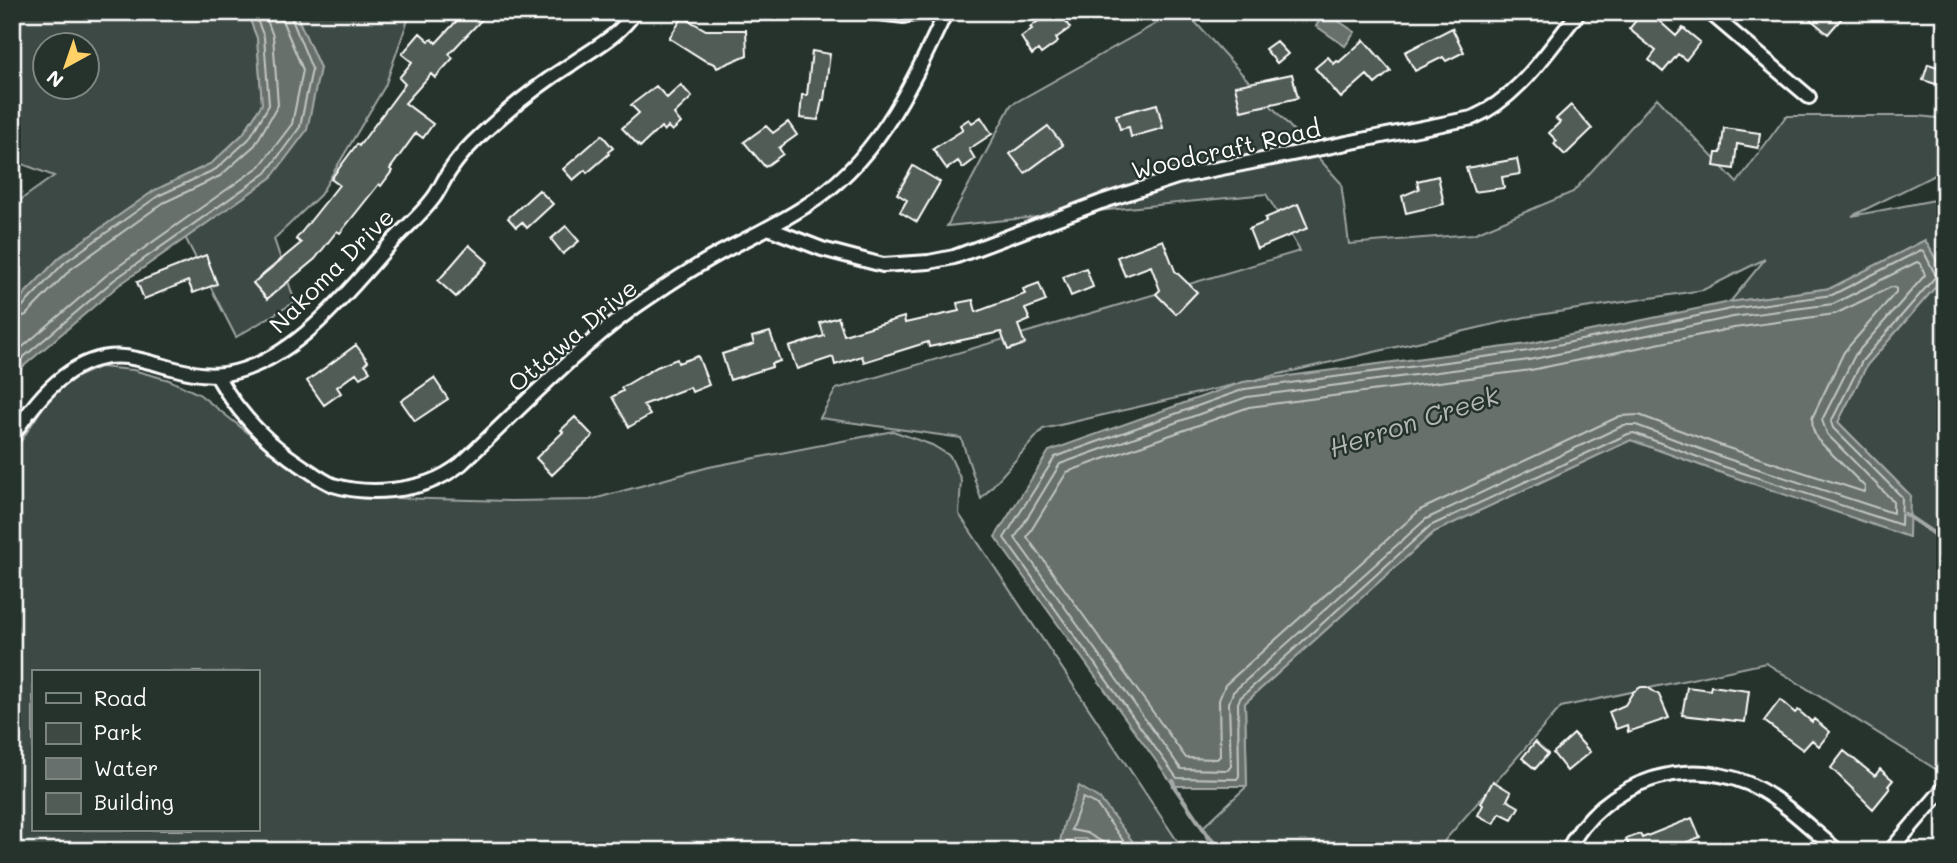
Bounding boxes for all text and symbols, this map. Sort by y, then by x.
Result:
north arrow [32,32,102,102]
text: N [41,65,68,94]
street label: Woodcraft Road [1128,112,1323,185]
street label: Nakoma Drive [262,201,400,339]
street label: Ottawa Drive [501,272,643,398]
water label: Herron Creek [1325,377,1504,464]
legend [32,670,259,832]
text: Road [94,684,146,711]
text: Park [94,718,142,745]
text: Water [94,754,158,781]
text: Building [94,788,174,815]

